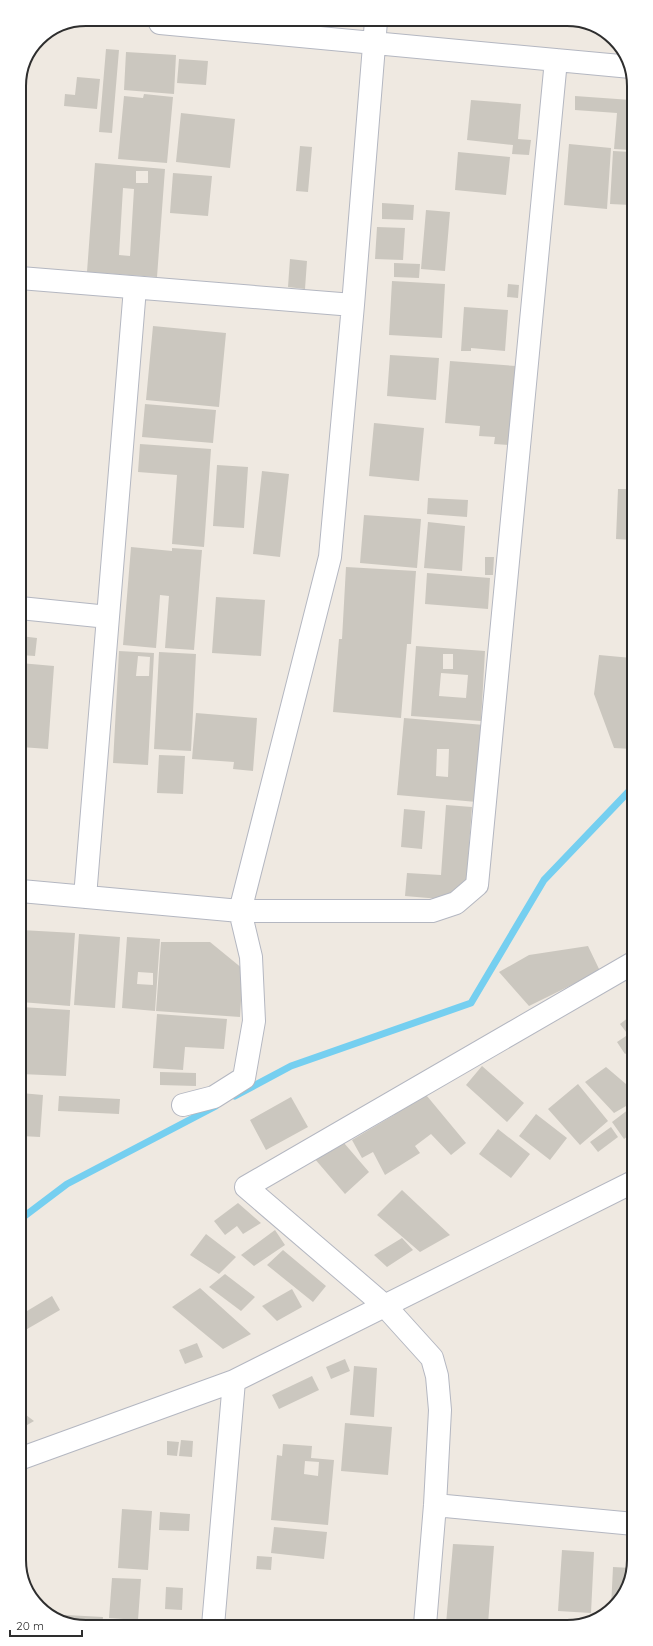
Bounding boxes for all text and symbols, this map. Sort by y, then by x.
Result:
scale bar [10,1612,82,1638]
text: 20 m [16,1618,44,1633]

